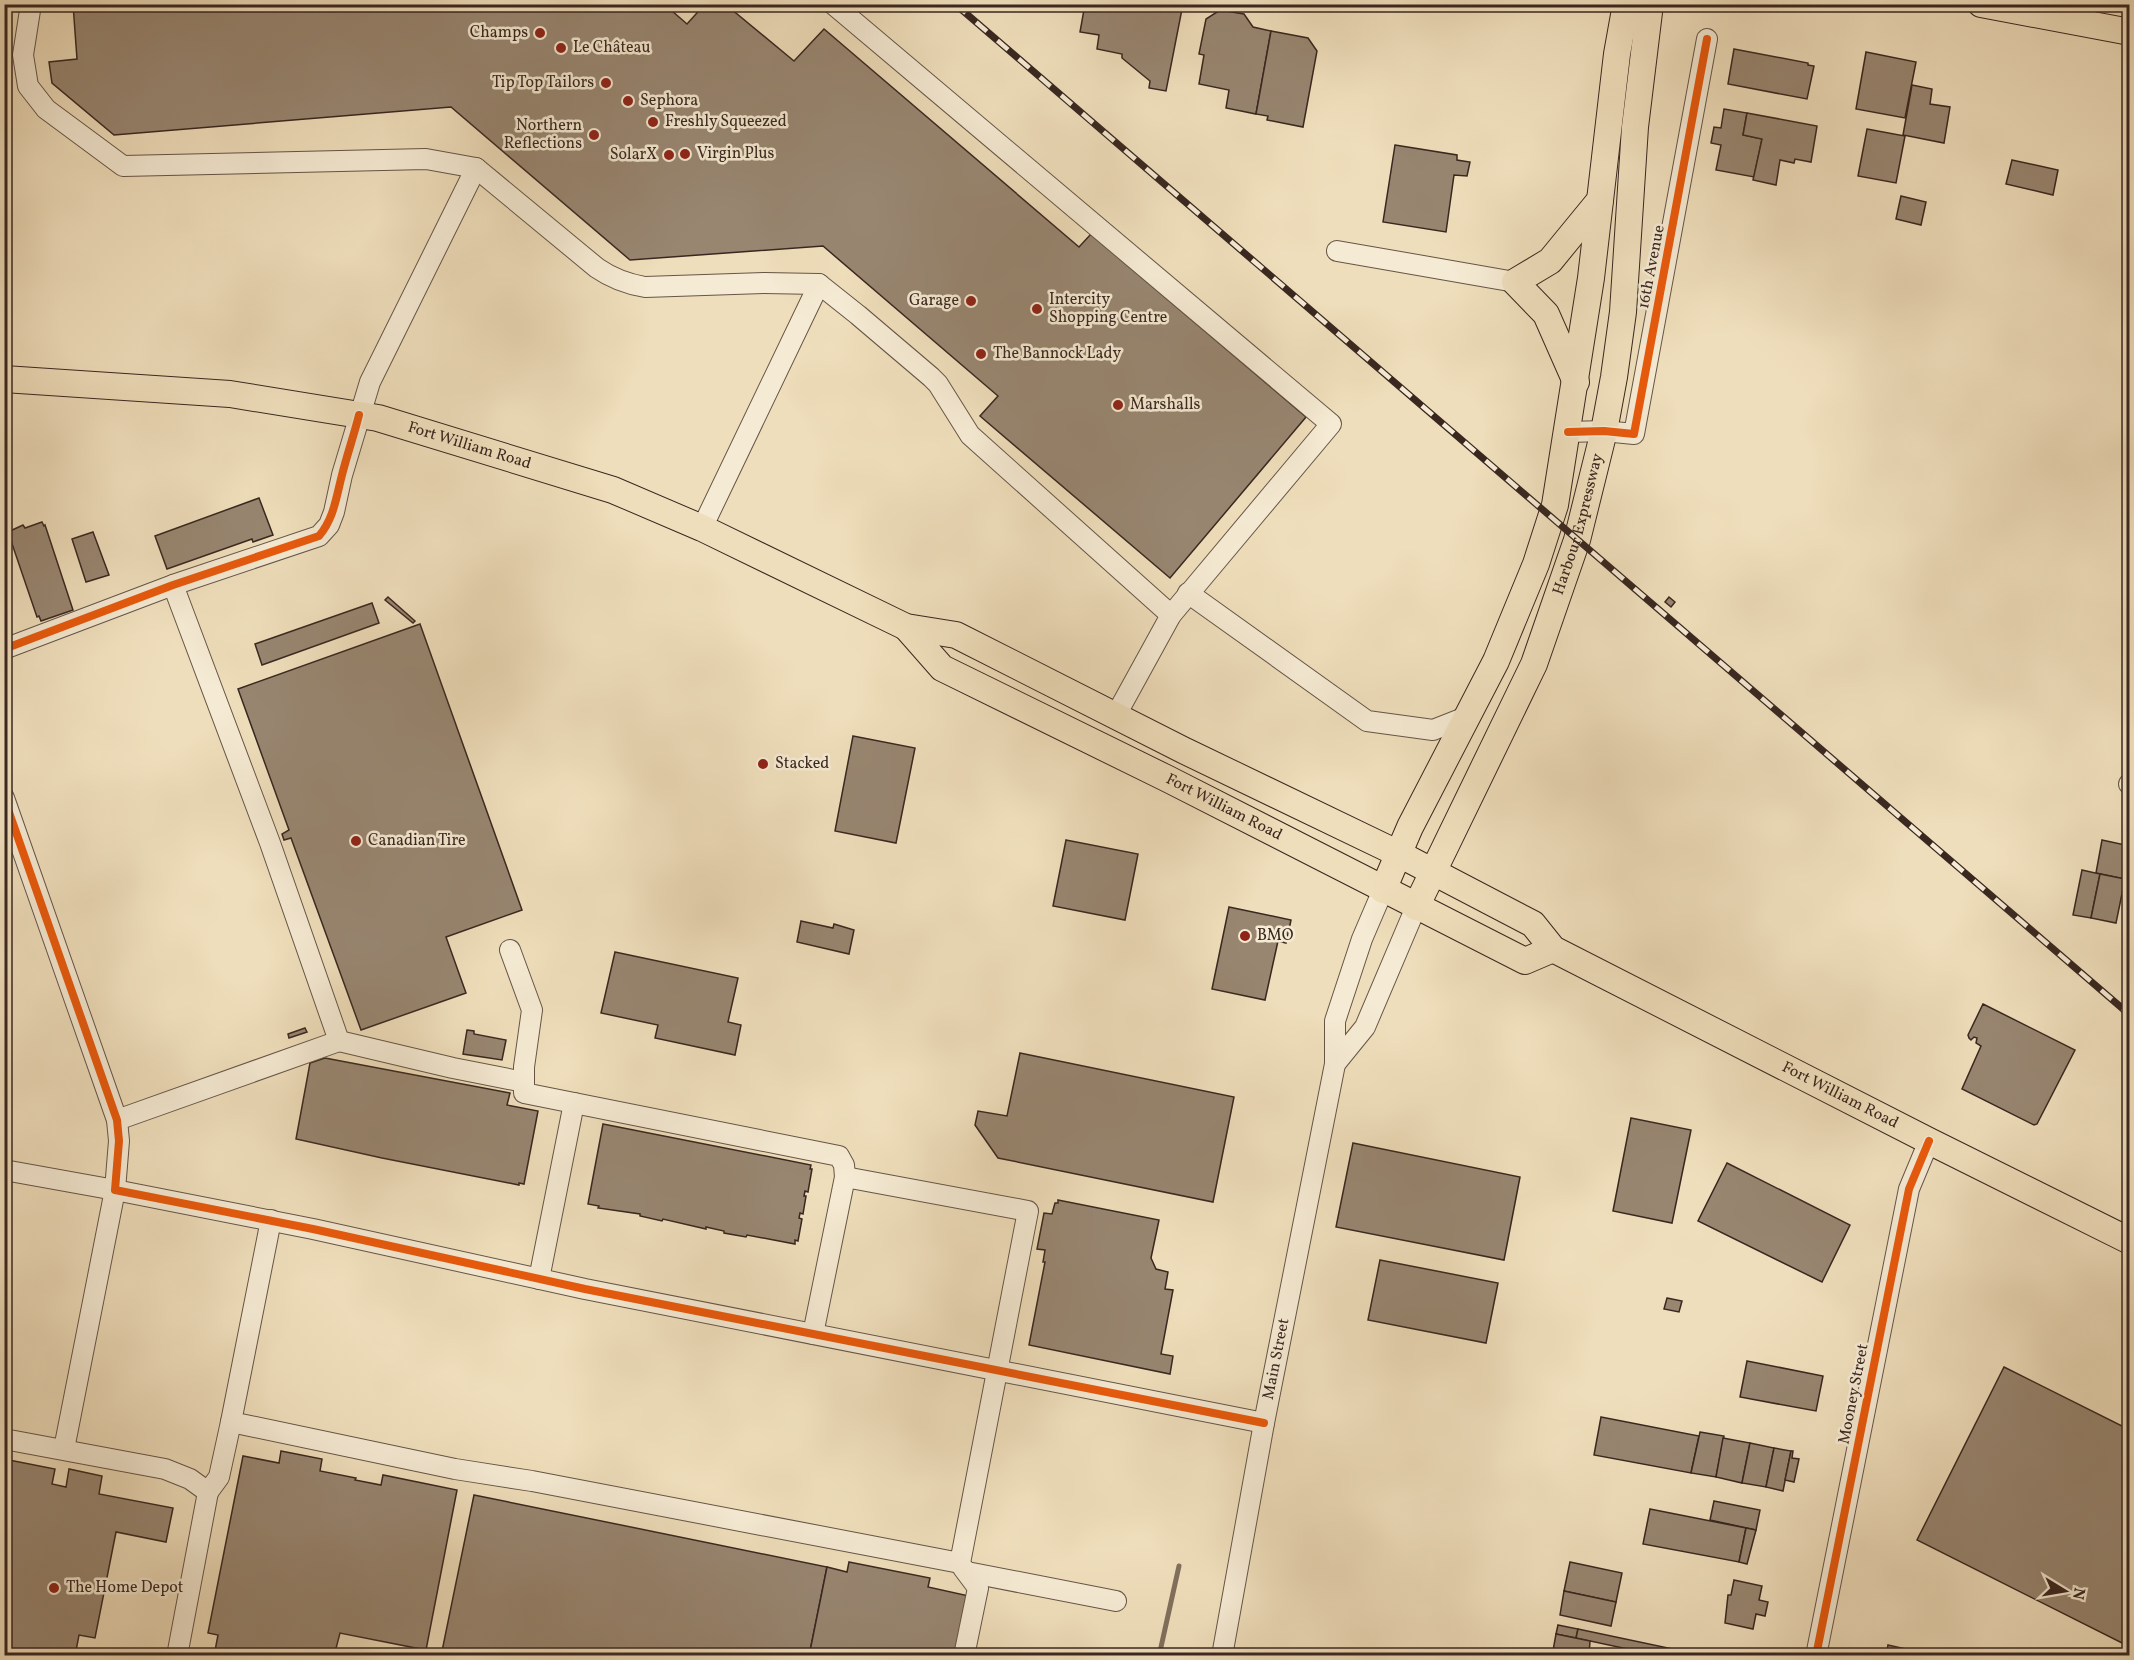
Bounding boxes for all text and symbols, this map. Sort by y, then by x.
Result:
place label: Champs [470,22,528,44]
marker: Champs [533,26,547,40]
place label: Le Château [573,37,651,59]
marker: Le Château [554,41,568,55]
place label: Tip Top Tailors [492,72,594,94]
marker: Tip Top Tailors [599,76,613,90]
place label: Sephora [640,90,698,112]
marker: Sephora [621,94,635,108]
place label: Freshly Squeezed [665,111,787,133]
place label: Northern Reflections [504,115,582,155]
marker: Freshly Squeezed [646,115,660,129]
marker: Northern Reflections [587,128,601,142]
place label: Virgin Plus [697,143,775,165]
place label: SolarX [610,144,657,166]
marker: Virgin Plus [678,147,692,161]
marker: SolarX [662,148,676,162]
street label: 16th Avenue [1633,223,1671,311]
place label: Intercity Shopping Centre [1049,289,1167,329]
place label: Garage [909,290,959,312]
marker: Garage [964,294,978,308]
marker: Intercity Shopping Centre [1030,302,1044,316]
place label: The Bannock Lady [993,343,1122,365]
marker: The Bannock Lady [974,347,988,361]
place label: Marshalls [1130,394,1200,416]
marker: Marshalls [1111,398,1125,412]
street label: Fort William Road [405,417,534,475]
street label: Harbour Expressway [1548,451,1609,598]
place label: Stacked [775,753,829,775]
marker: Stacked [756,757,770,771]
street label: Fort William Road [1162,769,1286,846]
place label: Canadian Tire [368,830,466,852]
marker: Canadian Tire [349,834,363,848]
place label: BMO [1257,925,1294,947]
marker: BMO [1238,929,1252,943]
street label: Fort William Road [1778,1057,1902,1134]
street label: Main Street [1258,1316,1296,1402]
street label: Mooney Street [1833,1342,1875,1446]
north arrow [2035,1561,2095,1621]
place label: The Home Depot [66,1577,184,1599]
marker: The Home Depot [47,1581,61,1595]
text: N [2066,1586,2090,1602]

